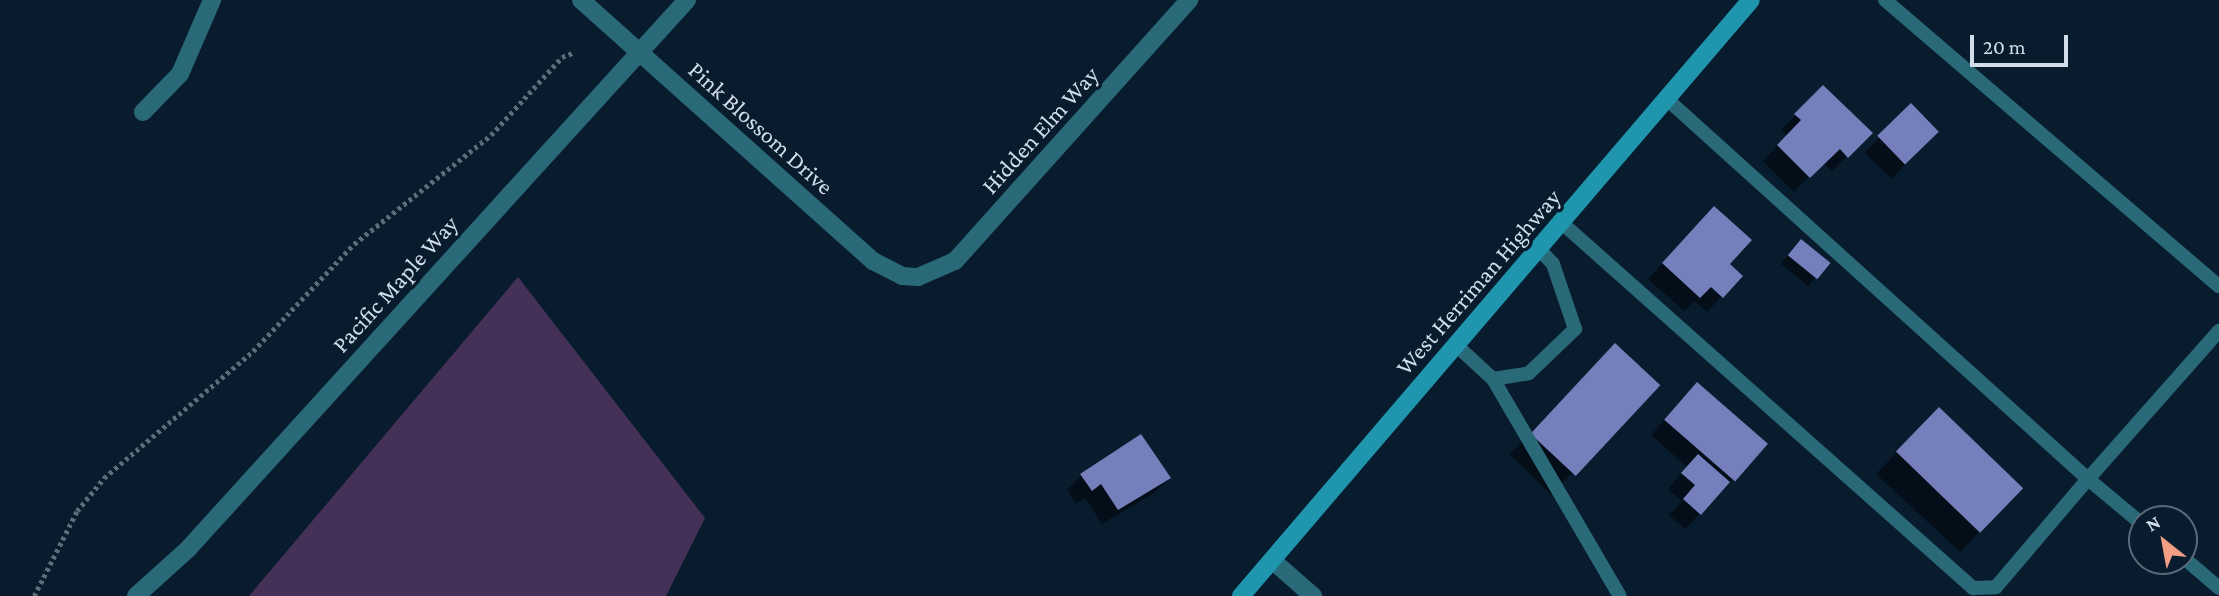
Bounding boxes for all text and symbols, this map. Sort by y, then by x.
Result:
scale bar [1974,21,2072,65]
text: 20 m [1983,35,2026,59]
street label: Pink Blossom Drive [683,55,839,201]
street label: Hidden Elm Way [975,60,1105,200]
street label: West Herriman Highway [1389,183,1567,381]
street label: Pacific Maple Way [326,210,464,358]
north arrow [2128,505,2198,575]
text: N [2142,511,2164,536]

